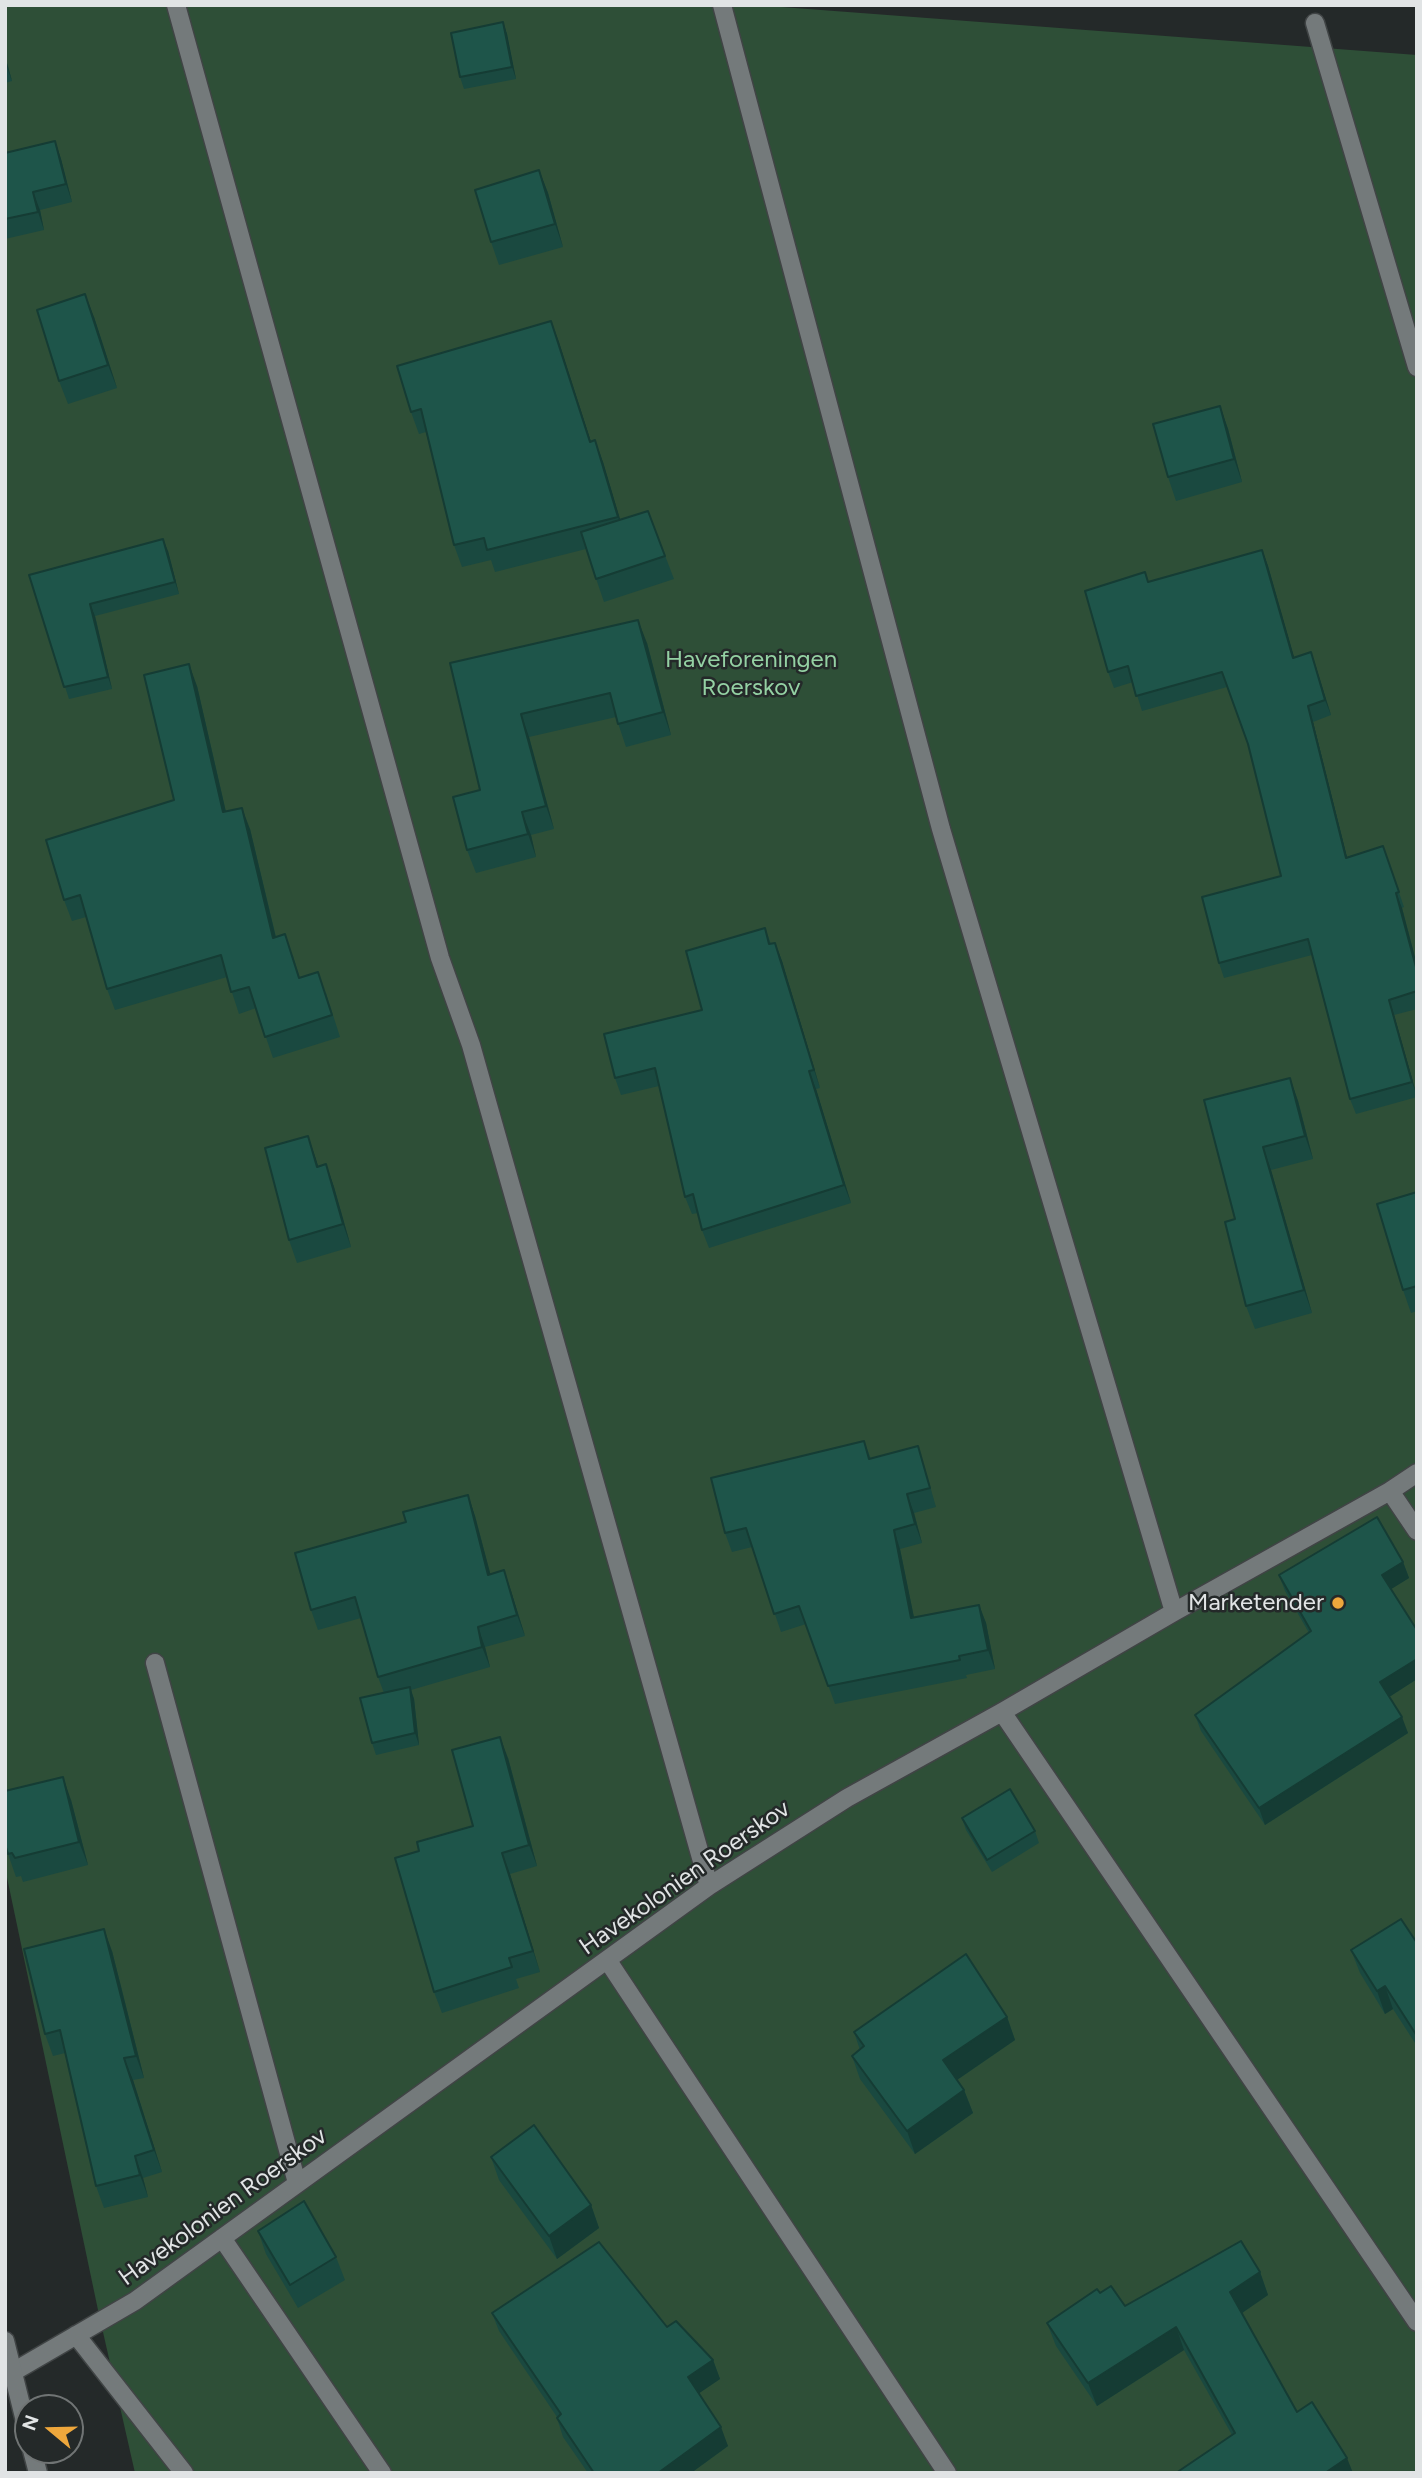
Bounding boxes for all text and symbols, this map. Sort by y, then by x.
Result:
park label: Haveforeningen Roerskov [665,646,837,702]
place label: Marketender [1188,1589,1324,1617]
marker: Marketender [1330,1595,1346,1611]
street label: Havekolonien Roerskov [574,1794,796,1962]
street label: Havekolonien Roerskov [113,2122,333,2292]
north arrow [14,2394,84,2464]
text: N [17,2412,44,2433]

